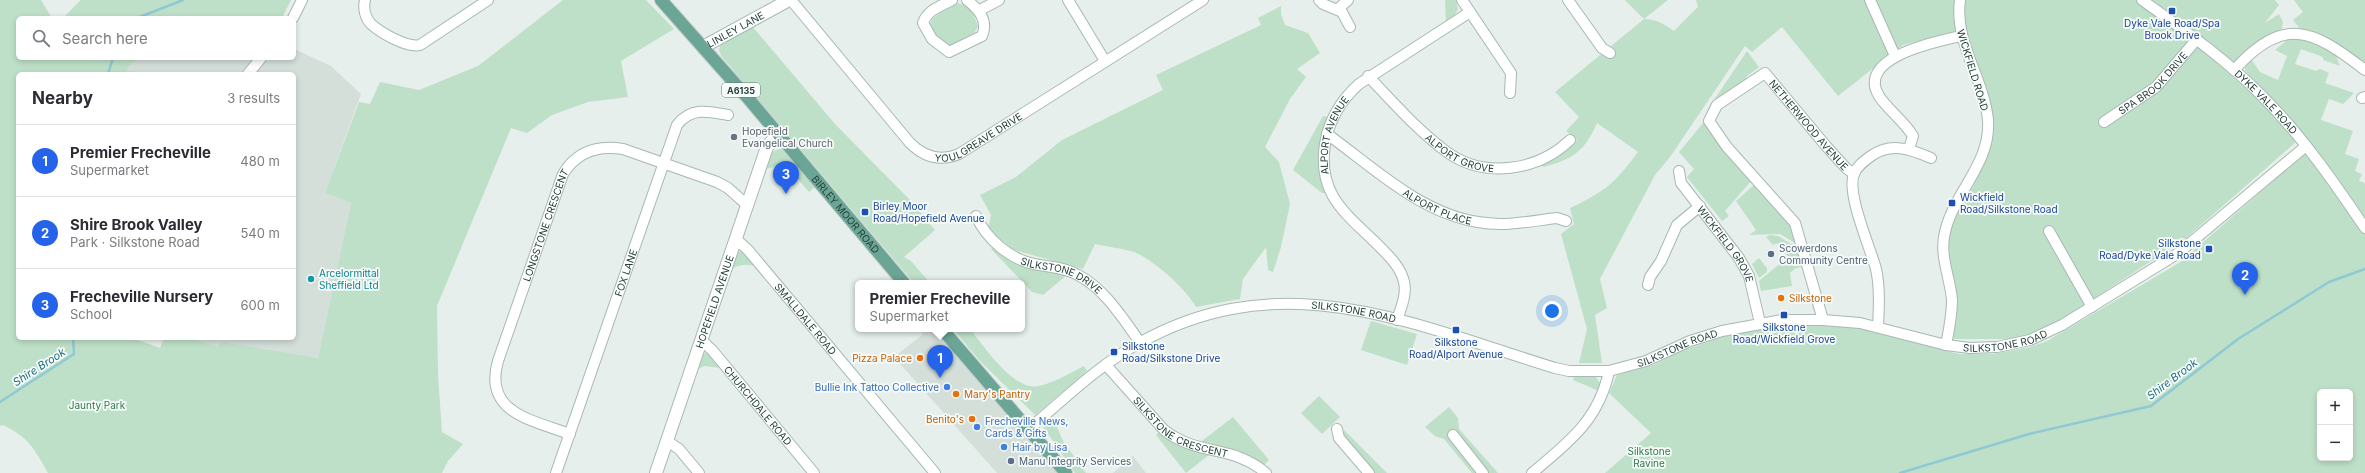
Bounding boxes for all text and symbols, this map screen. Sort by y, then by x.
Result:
marker: Dyke Vale Road/Spa Brook Drive [2167,6,2177,16]
street label: LINLEY LANE [705,9,766,50]
search box [16,16,296,60]
place label: Dyke Vale Road/Spa Brook Drive [2124,17,2220,41]
icon: search [30,27,52,49]
street label: WICKFIELD ROAD [1955,28,1991,112]
text: Search here [62,29,148,48]
street label: SPA BROOK DRIVE [2116,49,2190,117]
street label: DYKE VALE ROAD [2232,67,2300,136]
street label: NETHERWOOD AVENUE [1767,77,1851,173]
road number: A6135 [722,83,760,97]
text: Nearby [32,88,93,108]
text: 3 results [227,90,280,106]
street label: ALPORT AVENUE [1318,94,1351,175]
street label: YOULGREAVE DRIVE [934,110,1024,164]
place label: Hopefield Evangelical Church [742,125,833,149]
street label: ALPORT GROVE [1423,131,1495,174]
marker: Hopefield Evangelical Church [729,132,739,142]
text: Premier Frecheville [70,143,211,162]
text: 1 [42,153,48,169]
text: 480 m [240,153,280,169]
pin: 3 [773,161,799,194]
text: Supermarket [70,162,149,178]
street label: LONGSTONE CRESCENT [520,166,571,283]
street label: BIRLEY MOOR ROAD [810,173,882,256]
street label: ALPORT PLACE [1401,186,1473,227]
place label: Wickfield Road/Silkstone Road [1960,191,2058,215]
marker: Wickfield Road/Silkstone Road [1947,198,1957,208]
place label: Birley Moor Road/Hopefield Avenue [873,200,985,224]
street label: WICKFIELD GROVE [1695,203,1756,283]
marker: Birley Moor Road/Hopefield Avenue [860,207,870,217]
text: Shire Brook Valley [70,215,203,234]
text: 2 [41,225,49,241]
text: 540 m [240,225,280,241]
text: Park · Silkstone Road [70,234,200,250]
place label: Silkstone Road/Dyke Vale Road [2099,237,2201,261]
place label: Scowerdons Community Centre [1779,242,1868,266]
marker: Silkstone Road/Dyke Vale Road [2204,244,2214,254]
street label: FOX LANE [612,248,639,298]
marker: Scowerdons Community Centre [1766,249,1776,259]
street label: HOPEFIELD AVENUE [693,253,736,350]
street label: SILKSTONE DRIVE [1019,254,1105,296]
pin: 2 [2232,262,2258,295]
place label: Arcelormittal Sheffield Ltd [319,267,379,291]
marker: Arcelormittal Sheffield Ltd [306,274,316,284]
street label: SMALLDALE ROAD [772,280,839,357]
popup [855,280,1025,332]
text: Frecheville Nursery [70,287,213,306]
text: Premier Frecheville [870,289,1010,308]
place label: Silkstone [1789,292,1832,304]
marker: Silkstone [1776,293,1786,303]
text: 3 [41,297,49,313]
text: 600 m [240,297,280,313]
street label: SILKSTONE ROAD [1311,299,1397,325]
your location [1542,301,1562,321]
text: School [70,306,112,322]
text: Supermarket [870,308,949,324]
marker: Silkstone Road/Wickfield Grove [1779,310,1789,320]
place label: Silkstone Road/Wickfield Grove [1733,321,1835,345]
marker: Silkstone Road/Alport Avenue [1451,325,1461,335]
street label: SILKSTONE ROAD [1636,327,1719,369]
street label: SILKSTONE ROAD [1962,327,2049,354]
place label: Silkstone Road/Alport Avenue [1409,336,1503,360]
place label: Silkstone Road/Silkstone Drive [1122,340,1220,364]
water label: Shire Brook [10,344,69,389]
pin: 1 [927,345,953,378]
marker: Silkstone Road/Silkstone Drive [1109,347,1119,357]
place label: Pizza Palace [852,352,912,364]
marker: Pizza Palace [915,353,925,363]
water label: Shire Brook [2144,355,2201,403]
street label: CHURCHDALE ROAD [722,363,794,448]
place label: Bullie Ink Tattoo Collective [815,381,939,393]
marker: Bullie Ink Tattoo Collective [942,382,952,392]
place label: Mary's Pantry [964,388,1030,400]
marker: Mary's Pantry [951,389,961,399]
map controls [2317,389,2353,461]
button: + [2317,389,2353,425]
street label: SILKSTONE CRESCENT [1131,394,1229,459]
park label: Jaunty Park [69,399,126,411]
place label: Benito's [926,413,964,425]
marker: Benito's [967,414,977,424]
place label: Frecheville News, Cards & Gifts [985,415,1068,439]
marker: Frecheville News, Cards & Gifts [972,422,982,432]
button: − [2317,425,2353,461]
place label: Hair by Lisa [1012,441,1067,453]
marker: Hair by Lisa [999,442,1009,452]
park label: Silkstone Ravine [1628,445,1671,469]
place label: Manu Integrity Services [1019,455,1131,467]
marker: Manu Integrity Services [1006,456,1016,466]

